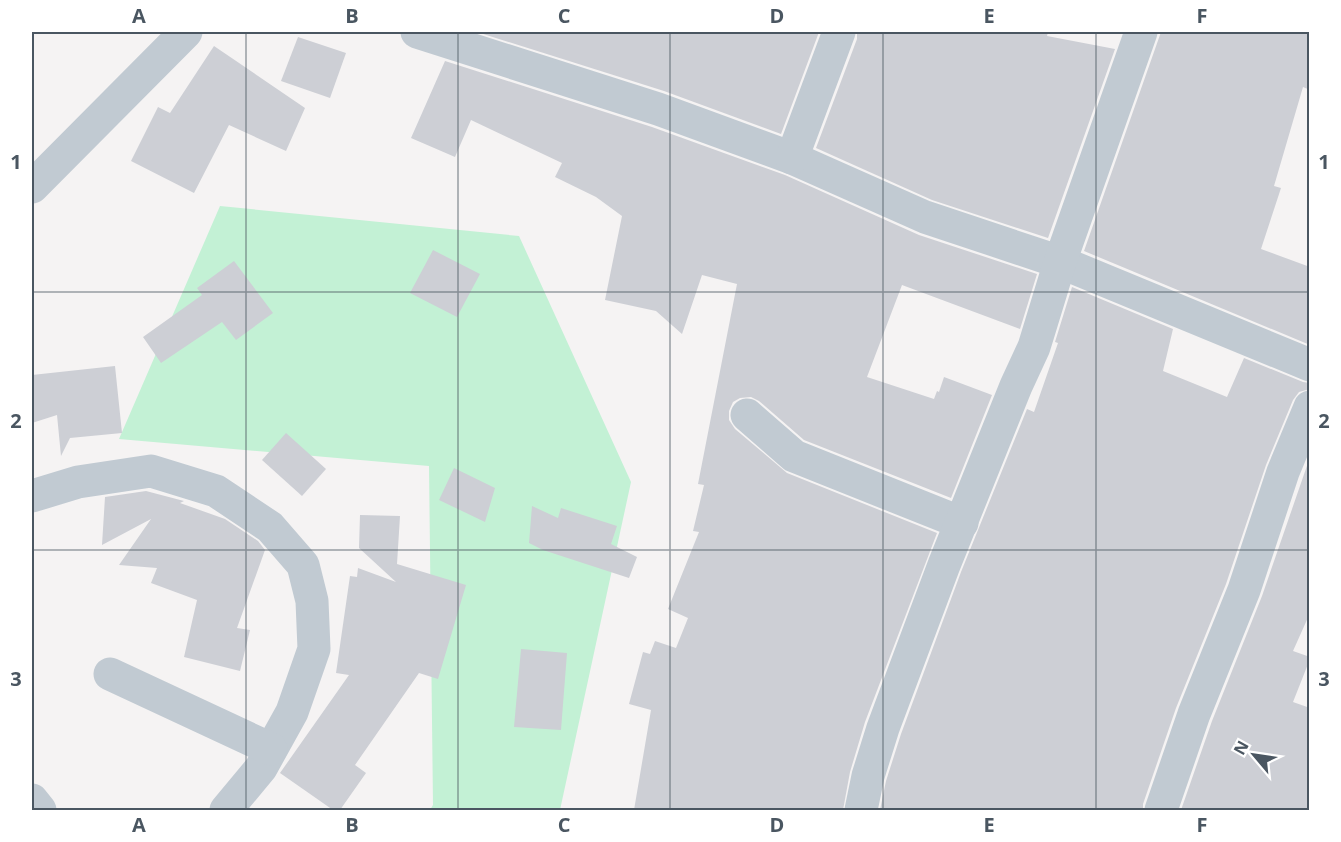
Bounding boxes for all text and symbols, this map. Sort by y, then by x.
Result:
text: A [132,2,146,29]
text: B [345,2,359,29]
text: C [558,2,571,29]
text: D [770,2,784,29]
text: E [983,2,995,29]
text: F [1197,2,1207,29]
text: 1 [10,148,22,175]
text: 1 [1318,148,1330,175]
text: 2 [10,407,22,434]
text: 2 [1318,407,1330,434]
text: 3 [10,665,22,692]
text: 3 [1318,665,1330,692]
north arrow [1224,725,1284,785]
text: N [1228,737,1254,759]
text: A [132,811,146,838]
text: B [345,811,359,838]
text: C [558,811,571,838]
text: D [770,811,784,838]
text: E [983,811,995,838]
text: F [1197,811,1207,838]

